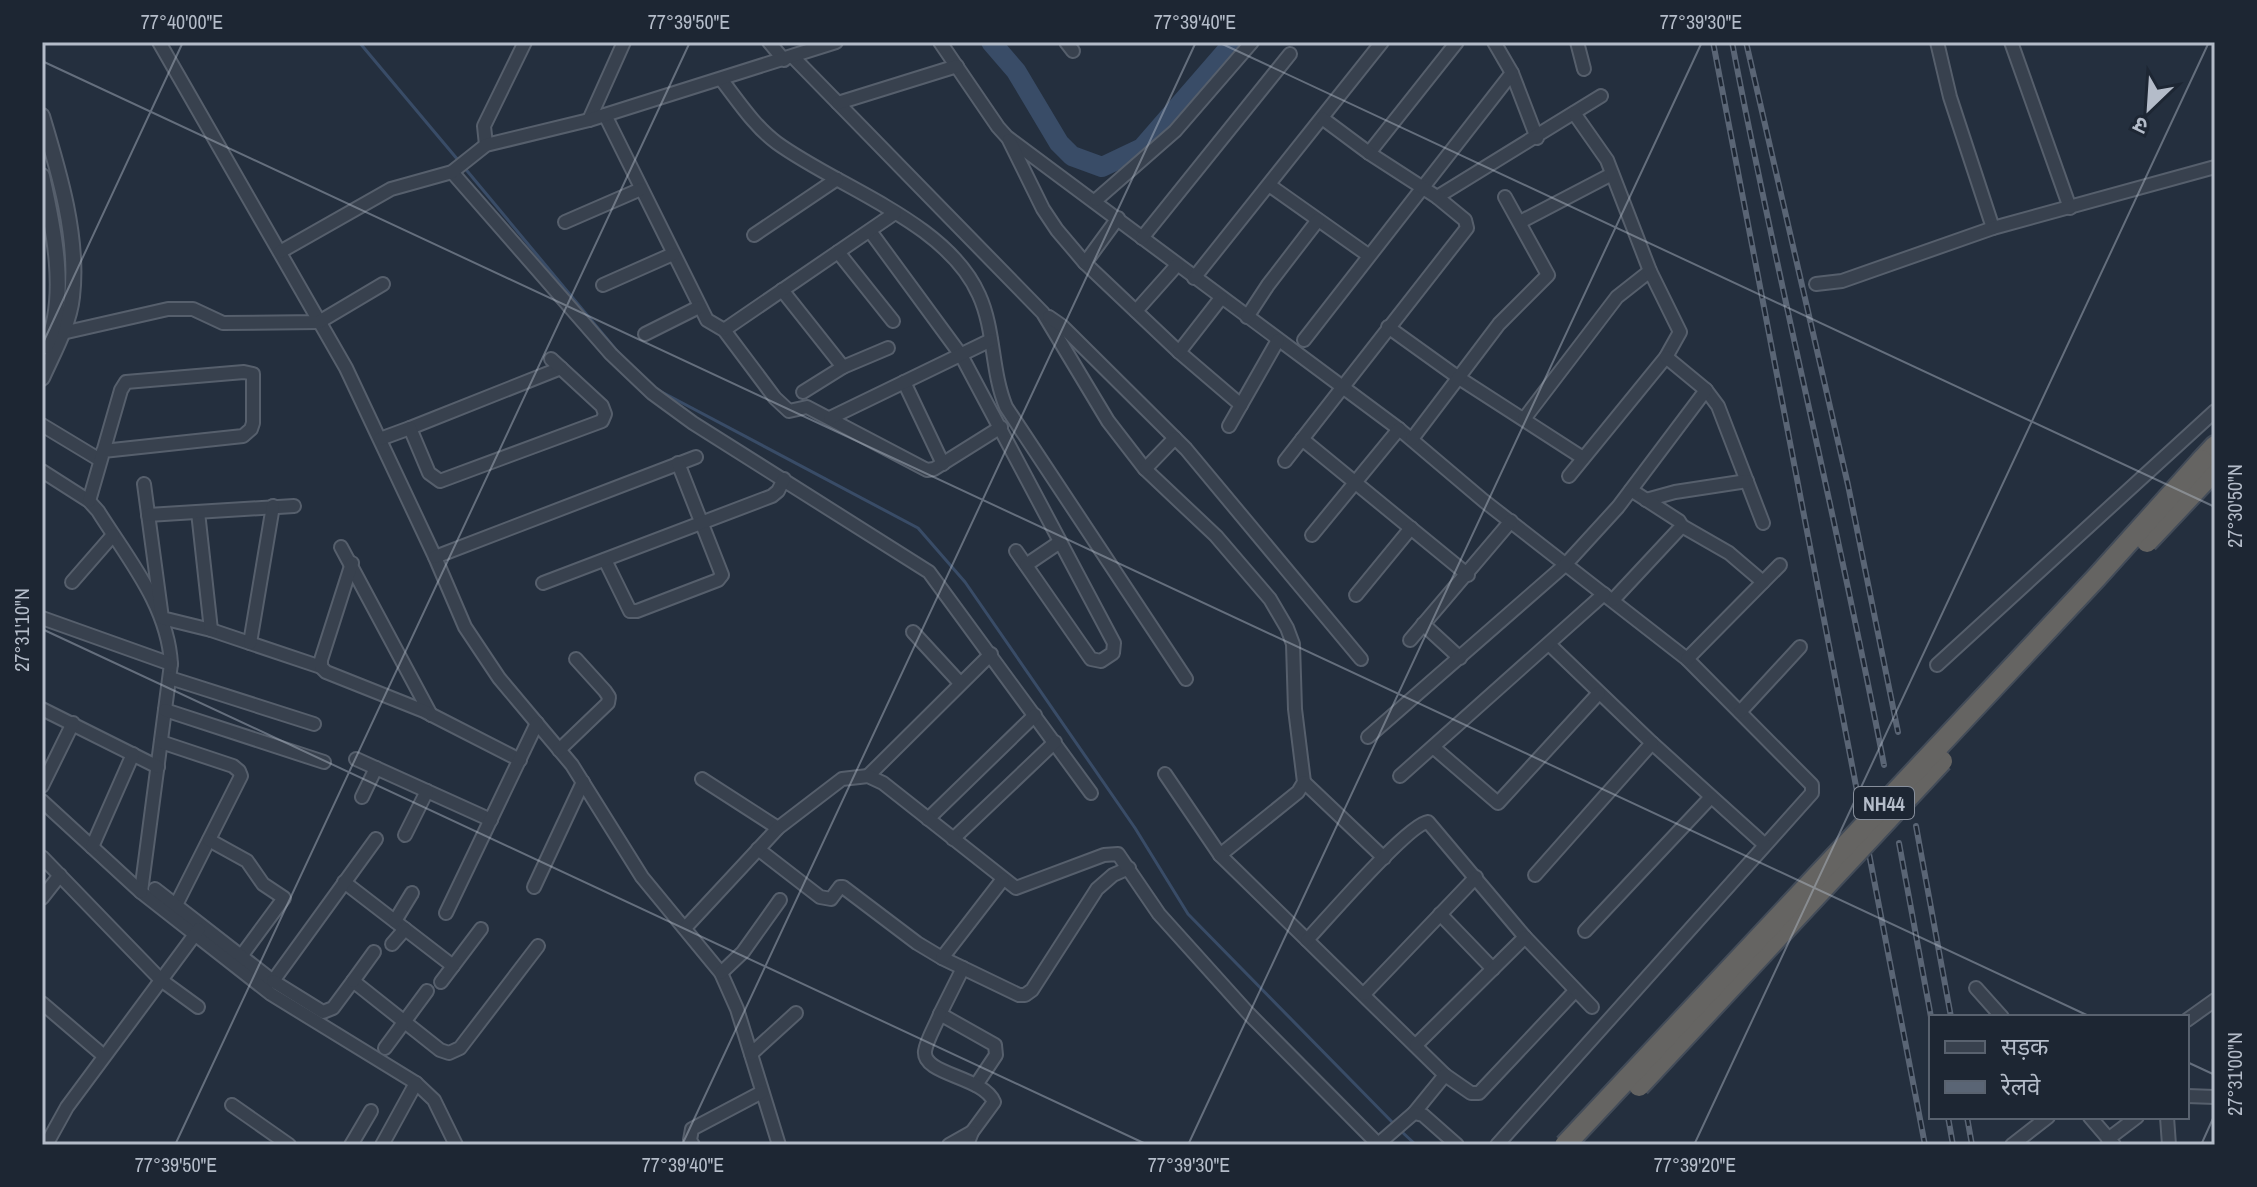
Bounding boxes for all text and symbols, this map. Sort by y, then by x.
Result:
text: 77°40'00"E [141,8,223,35]
text: 77°39'50"E [648,8,730,35]
text: 77°39'40"E [1154,8,1236,35]
text: 77°39'30"E [1660,8,1742,35]
north arrow [2109,68,2189,148]
text: उ [2127,109,2153,142]
text: 27°30'50"N [2221,464,2248,548]
text: 27°31'10"N [8,588,35,672]
road number: NH44 [1854,787,1914,819]
legend [1929,1015,2189,1119]
text: सड़क [2001,1030,2049,1062]
text: 27°31'00"N [2221,1032,2248,1116]
text: रेलवे [2000,1070,2041,1102]
text: 77°39'50"E [135,1151,217,1178]
text: 77°39'40"E [642,1151,724,1178]
text: 77°39'30"E [1148,1151,1230,1178]
text: 77°39'20"E [1654,1151,1736,1178]

